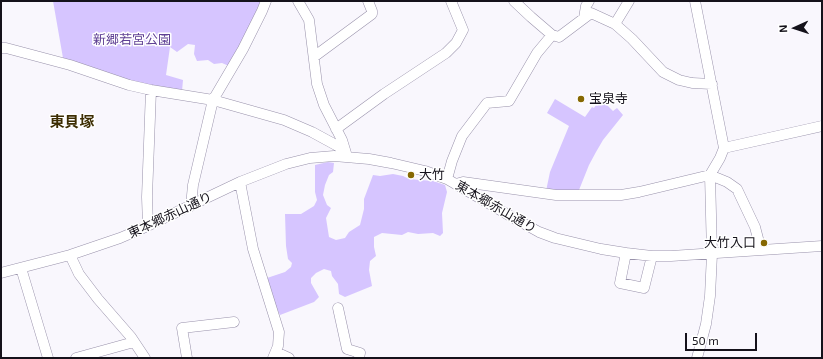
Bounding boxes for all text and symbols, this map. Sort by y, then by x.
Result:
north arrow [775,8,815,48]
text: N [776,24,789,33]
park label: 新郷若宮公園 [93,32,171,48]
place label: 宝泉寺 [589,91,628,107]
marker: 宝泉寺 [576,94,586,104]
district label: 東貝塚 [50,113,94,131]
place label: 大竹 [419,167,445,183]
marker: 大竹 [406,170,416,180]
street label: 東本郷赤山通り [453,177,539,237]
street label: 東本郷赤山通り [125,189,215,241]
place label: 大竹入口 [704,235,756,251]
marker: 大竹入口 [759,238,769,248]
scale bar [687,325,759,351]
text: 50 m [692,333,719,347]

